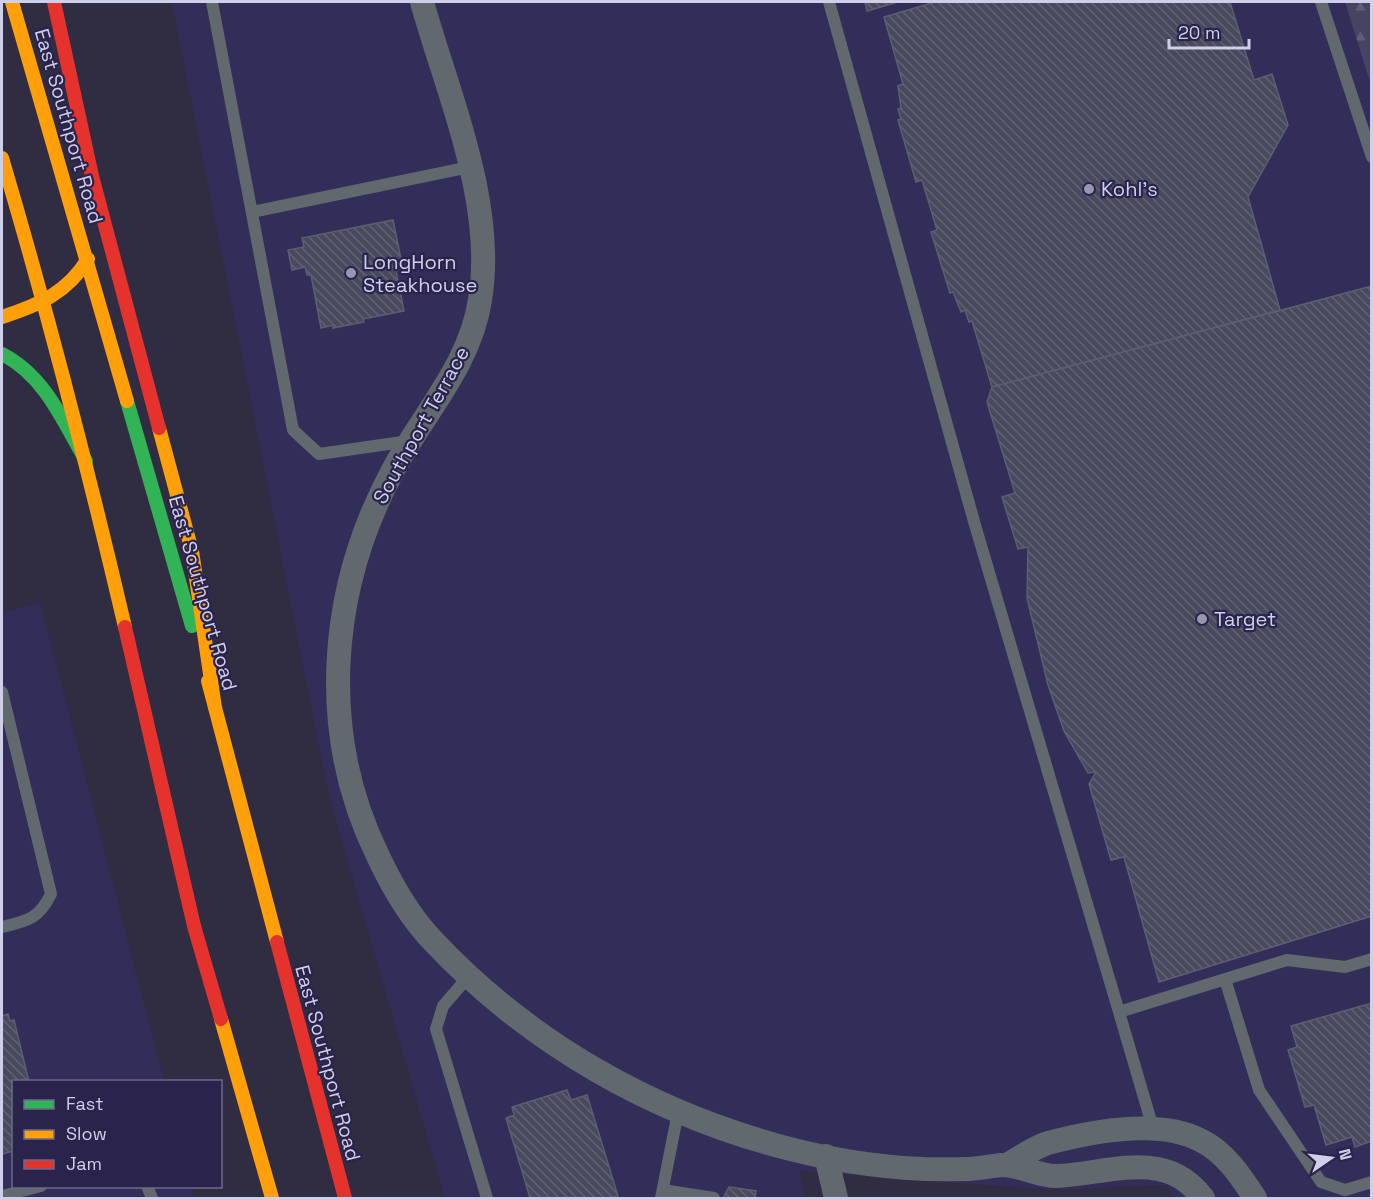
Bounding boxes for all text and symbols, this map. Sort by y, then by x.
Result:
scale bar [1169,12,1248,50]
text: 20 m [1178,21,1221,44]
street label: East Southport Road [29,25,109,227]
place label: Kohl's [1101,176,1158,202]
marker: Kohl's [1082,182,1096,196]
place label: LongHorn Steakhouse [363,249,477,298]
marker: LongHorn Steakhouse [344,266,358,280]
street label: Southport Terrace [367,342,475,508]
street label: East Southport Road [163,492,243,694]
place label: Target [1214,606,1276,632]
marker: Target [1195,612,1209,626]
street label: East Southport Road [289,962,367,1164]
legend [12,1080,222,1188]
text: Fast [66,1092,103,1115]
text: Slow [66,1122,107,1145]
north arrow [1301,1128,1361,1188]
text: N [1334,1147,1357,1162]
text: Jam [66,1152,102,1175]

